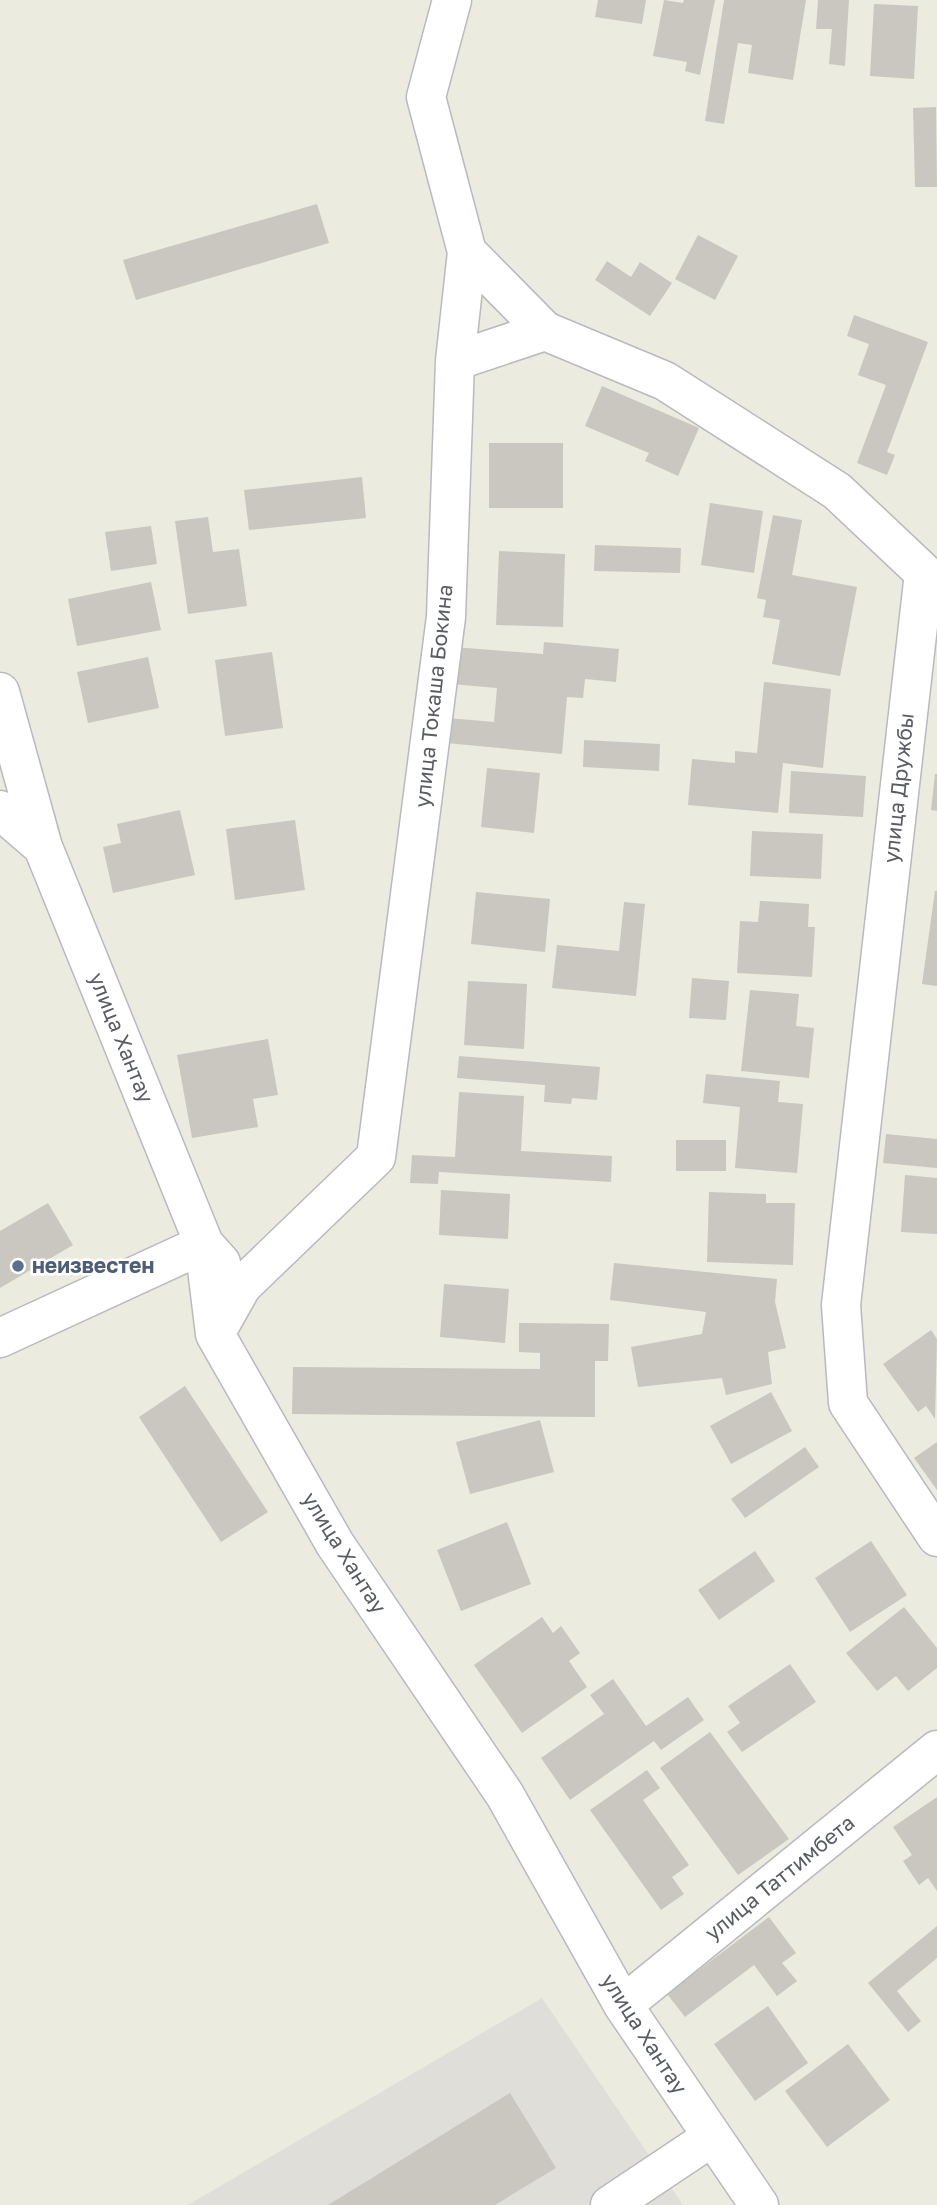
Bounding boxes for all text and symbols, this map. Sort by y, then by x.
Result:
street label: улица Токаша Бокина [408,583,458,809]
street label: улица Дружбы [877,711,919,864]
street label: улица Хантау [84,969,160,1107]
place label: неизвестен [32,1252,154,1278]
marker: неизвестен [10,1258,26,1274]
street label: улица Хантау [297,1487,393,1618]
street label: улица Таттимбета [699,1809,859,1946]
street label: улица Хантау [596,1968,693,2099]

